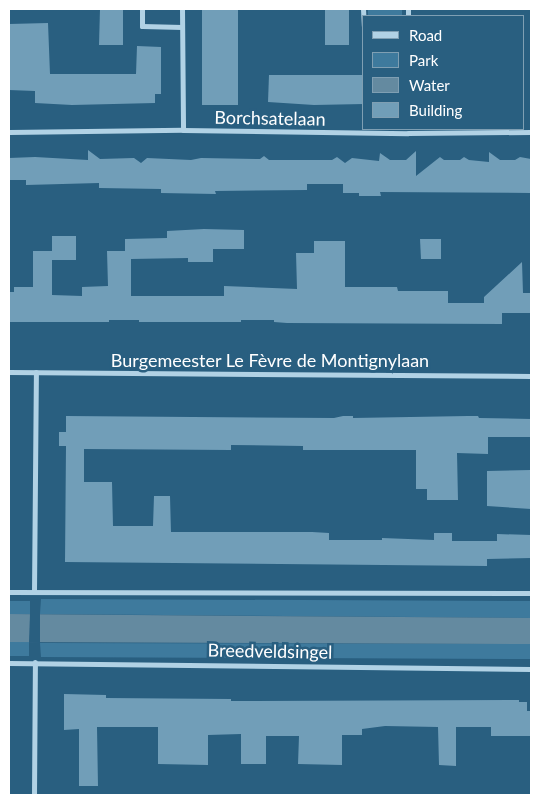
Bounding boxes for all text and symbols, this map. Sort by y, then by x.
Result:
legend [362,15,525,130]
text: Road [409,26,442,44]
text: Park [409,51,438,69]
text: Water [409,76,450,94]
text: Building [409,101,462,119]
street label: Borchsatelaan [214,106,326,130]
street label: Burgemeester Le Fèvre de Montignylaan [111,349,429,371]
street label: Breedveldsingel [207,639,333,663]

